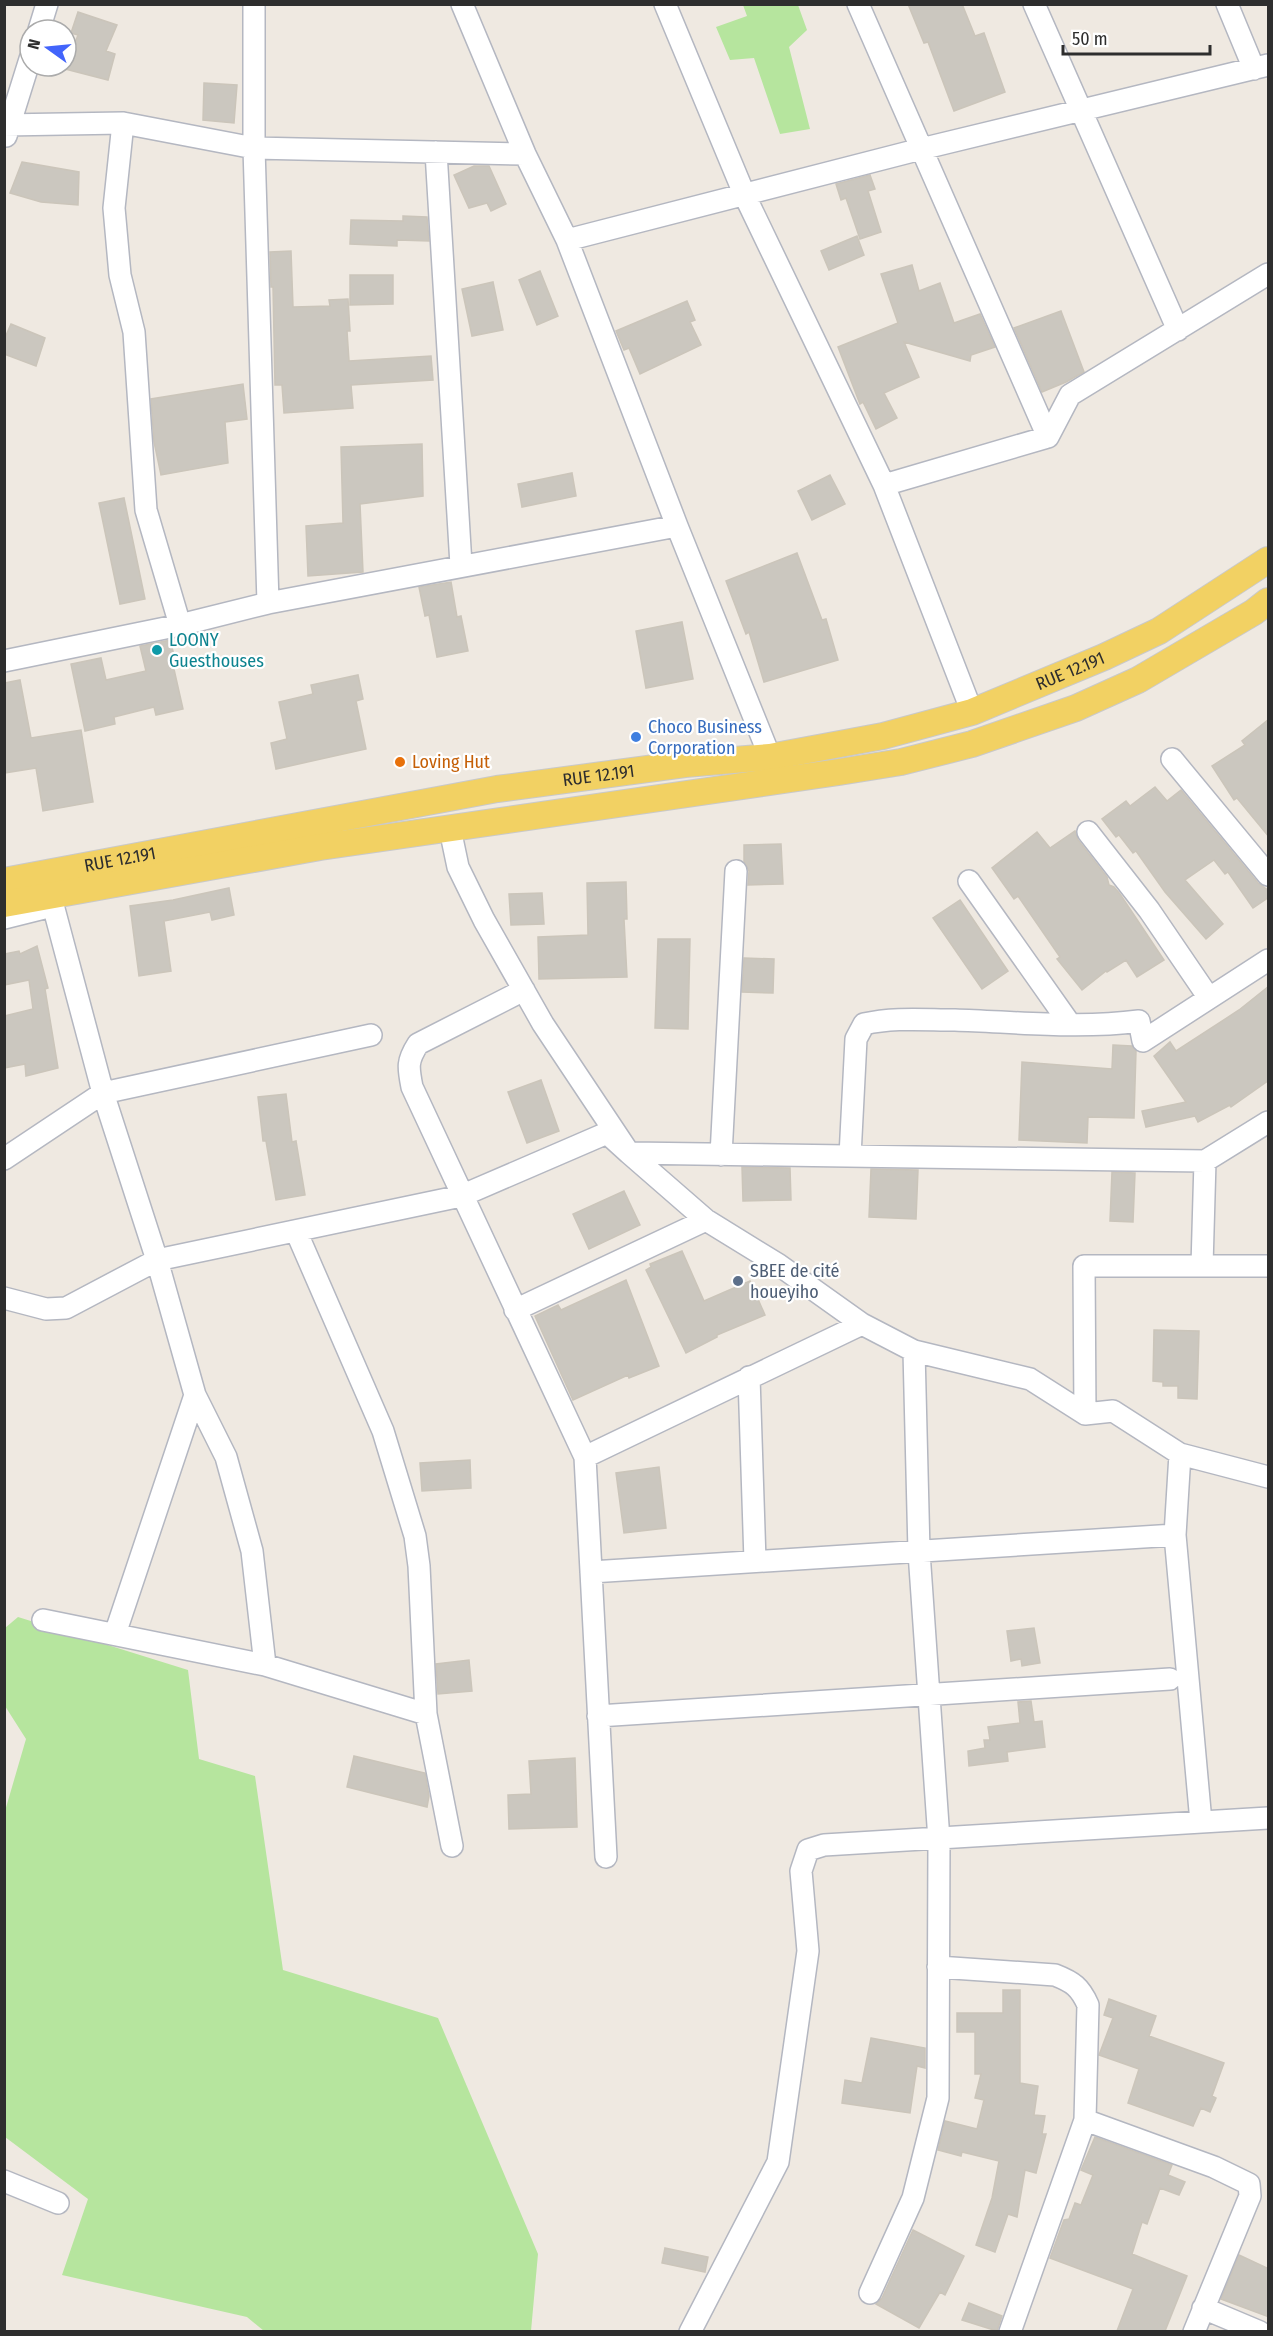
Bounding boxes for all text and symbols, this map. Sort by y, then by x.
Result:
north arrow [18,18,78,78]
scale bar [1063,18,1210,56]
text: 50 m [1072,28,1108,50]
text: N [24,37,44,51]
place label: LOONY Guesthouses [169,629,264,672]
marker: LOONY Guesthouses [150,643,164,657]
street label: RUE 12.191 [1033,647,1108,695]
place label: Choco Business Corporation [648,716,762,759]
marker: Choco Business Corporation [629,730,643,744]
place label: Loving Hut [412,751,490,773]
marker: Loving Hut [393,755,407,769]
street label: RUE 12.191 [561,760,636,791]
street label: RUE 12.191 [82,842,158,877]
place label: SBEE de cité houeyiho [750,1260,840,1303]
marker: SBEE de cité houeyiho [731,1274,745,1288]

